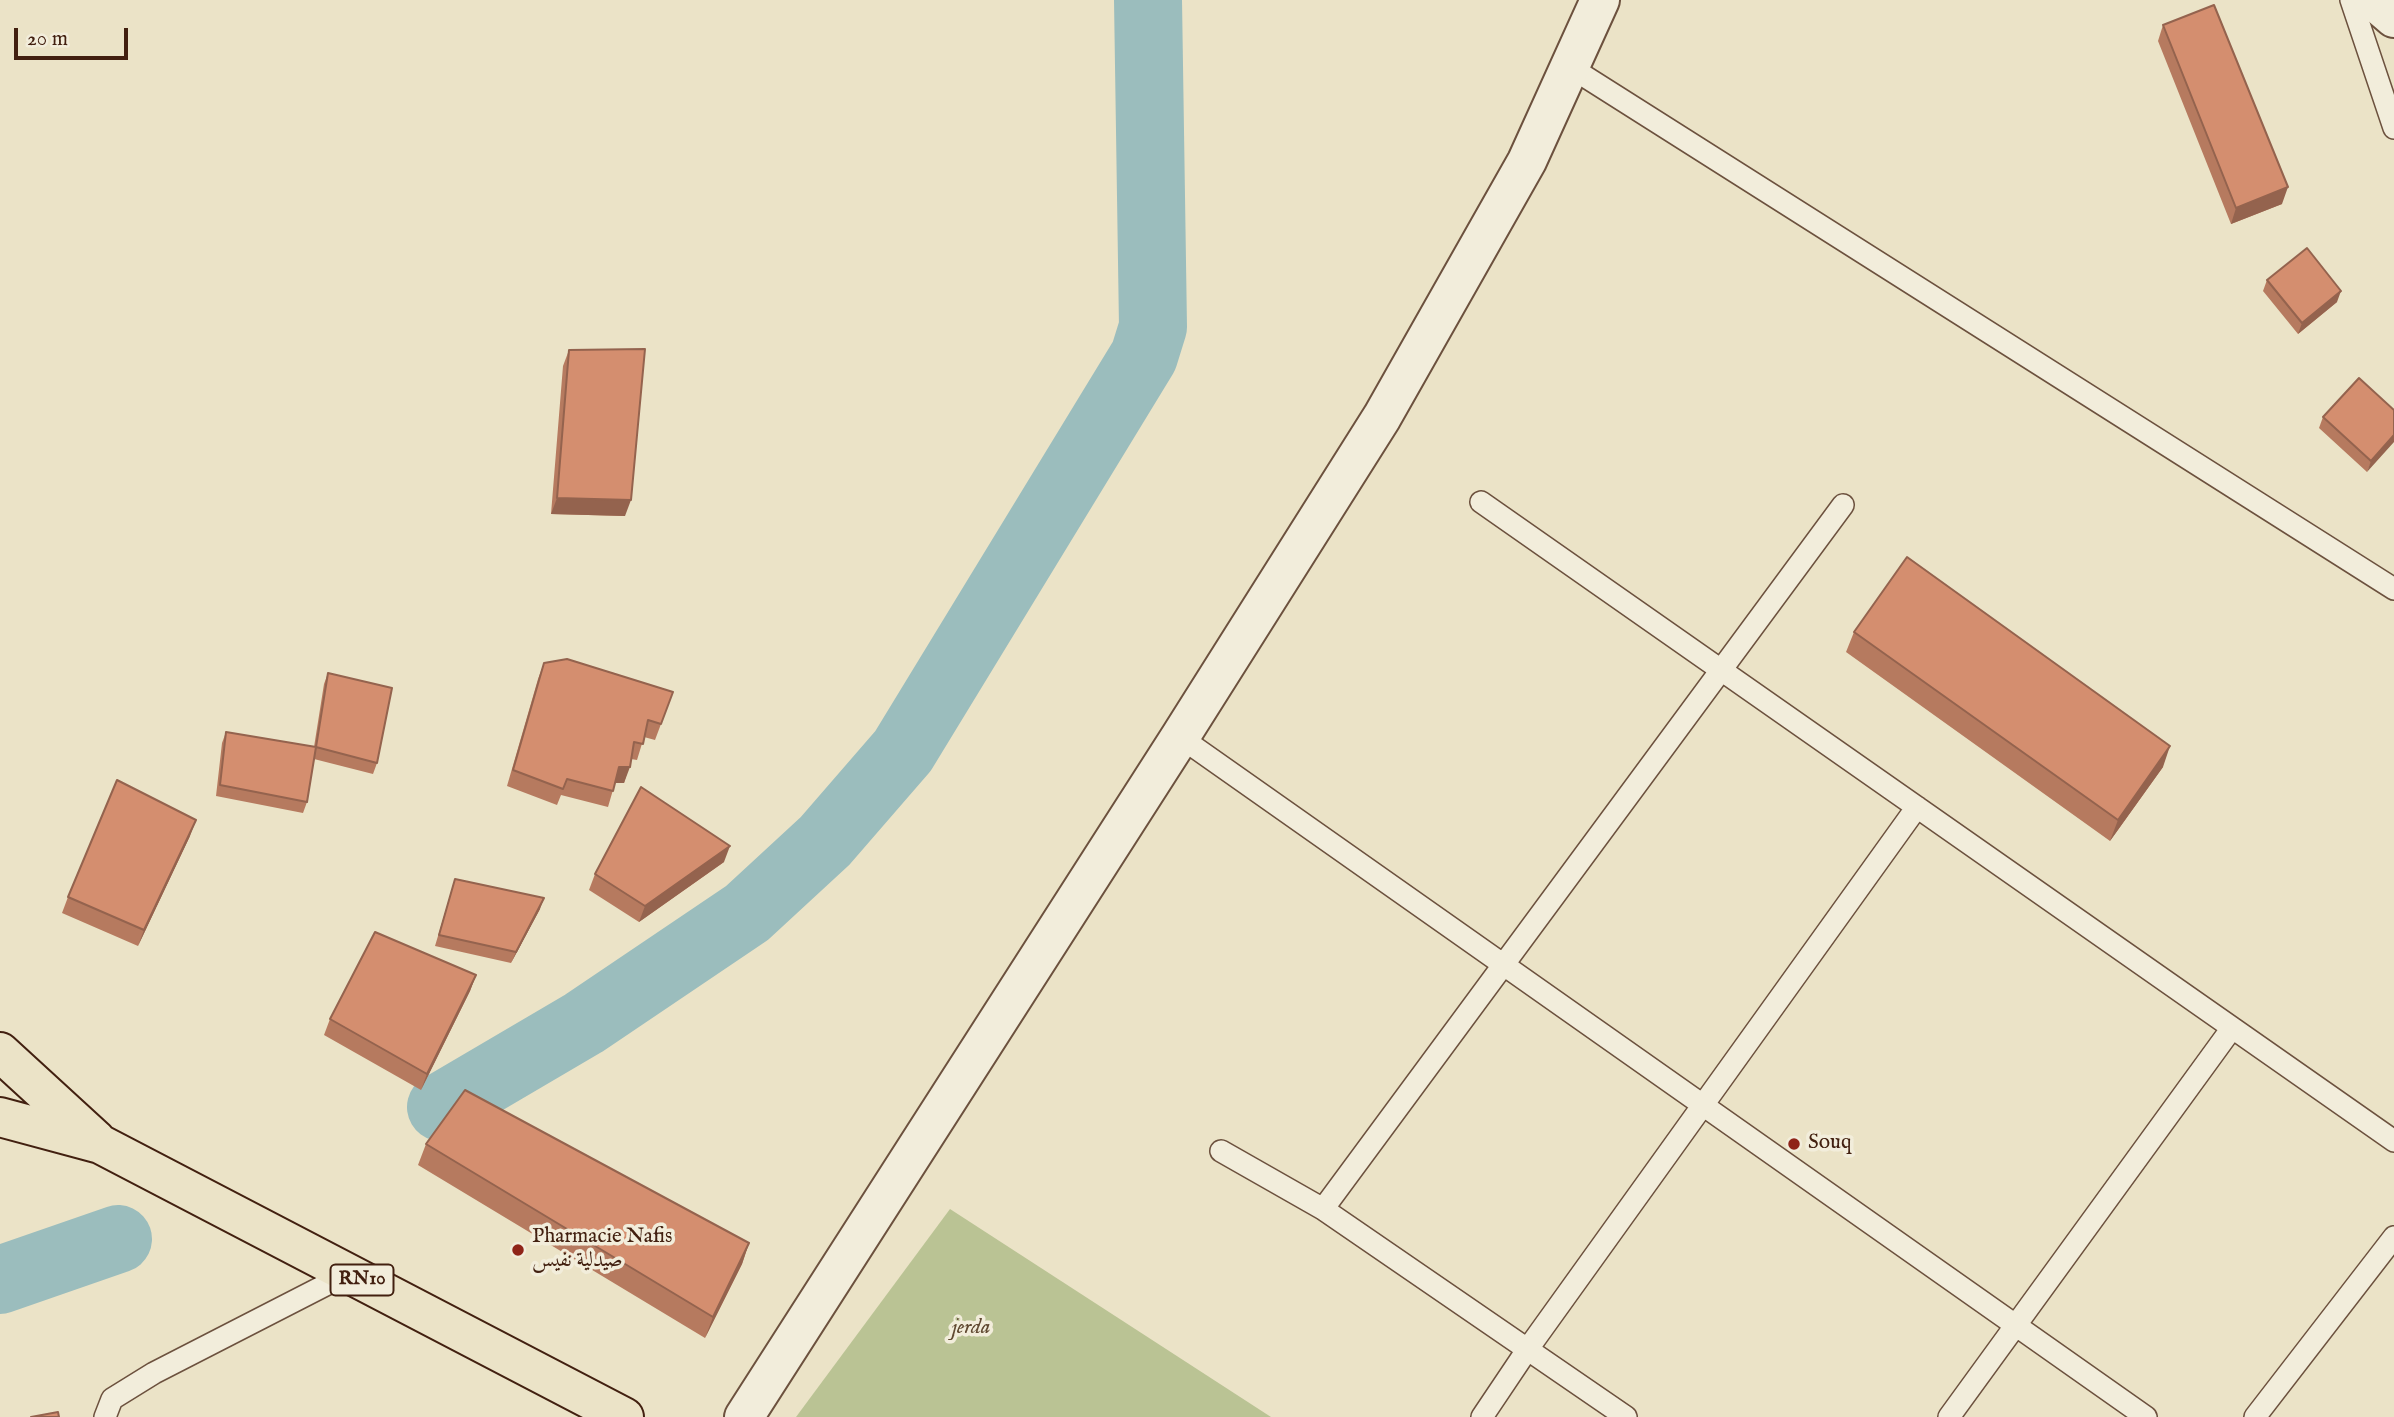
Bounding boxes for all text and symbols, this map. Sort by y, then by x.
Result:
scale bar [18,14,131,58]
text: 20 m [27,26,68,53]
place label: Souq [1808,1131,1851,1157]
marker: Souq [1786,1136,1802,1152]
place label: Pharmacie Nafis صيدلية نفيس [532,1225,672,1275]
marker: Pharmacie Nafis صيدلية نفيس [510,1242,526,1258]
road number: RN10 [330,1264,394,1296]
park label: jerda [952,1316,990,1342]

